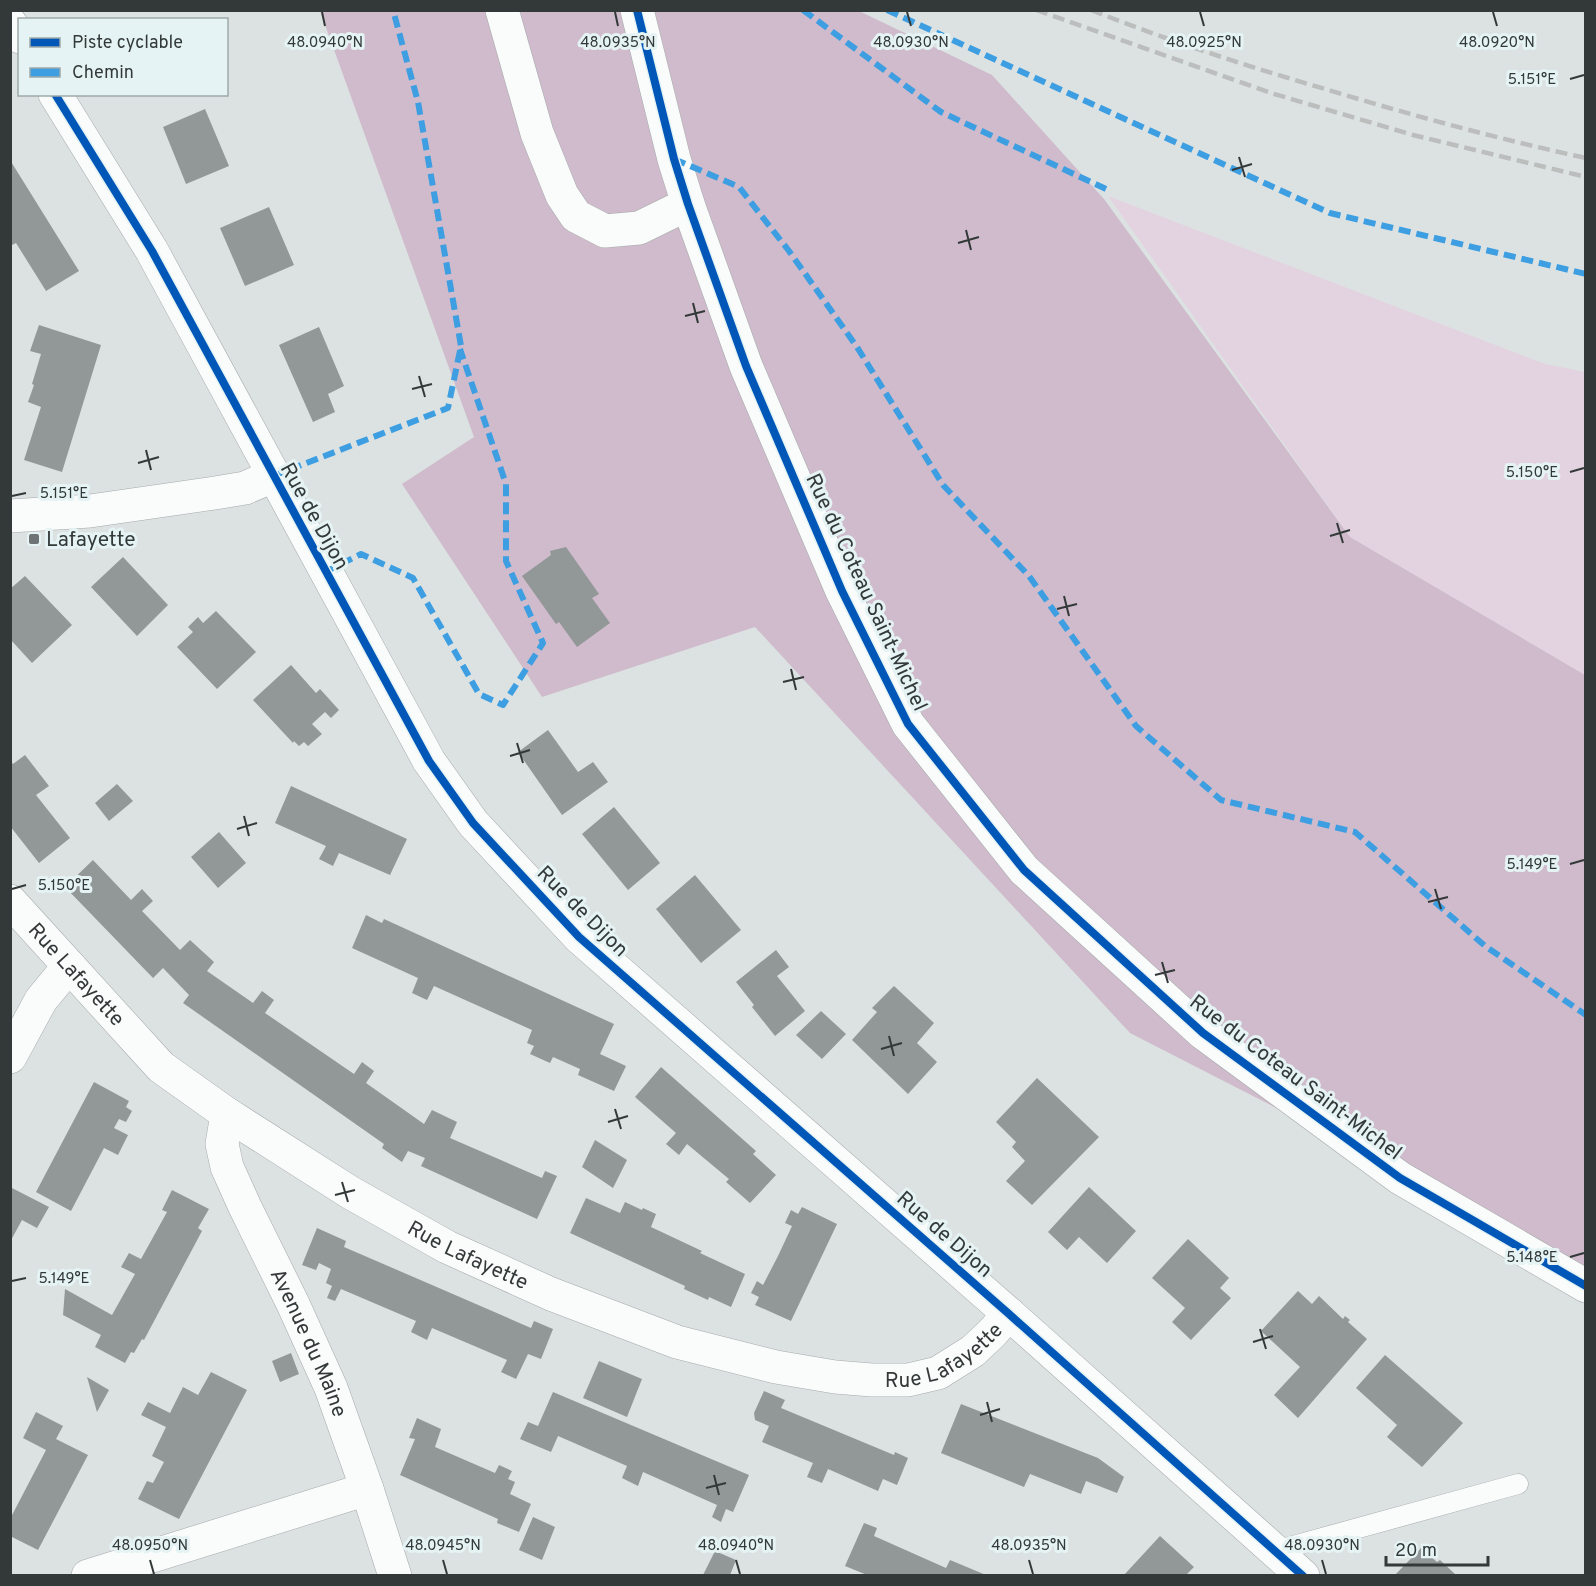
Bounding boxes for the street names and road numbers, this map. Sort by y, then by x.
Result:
street label: Rue de Dijon [273,458,354,575]
street label: Rue du Coteau Saint-Michel [799,469,933,716]
street label: Rue de Dijon [530,861,633,964]
street label: Rue Lafayette [21,918,130,1033]
street label: Rue du Coteau Saint-Michel [1183,989,1407,1167]
street label: Rue de Dijon [890,1186,998,1284]
street label: Rue Lafayette [402,1215,532,1297]
street label: Avenue du Maine [263,1265,352,1421]
street label: Rue Lafayette [885,1318,1010,1395]

